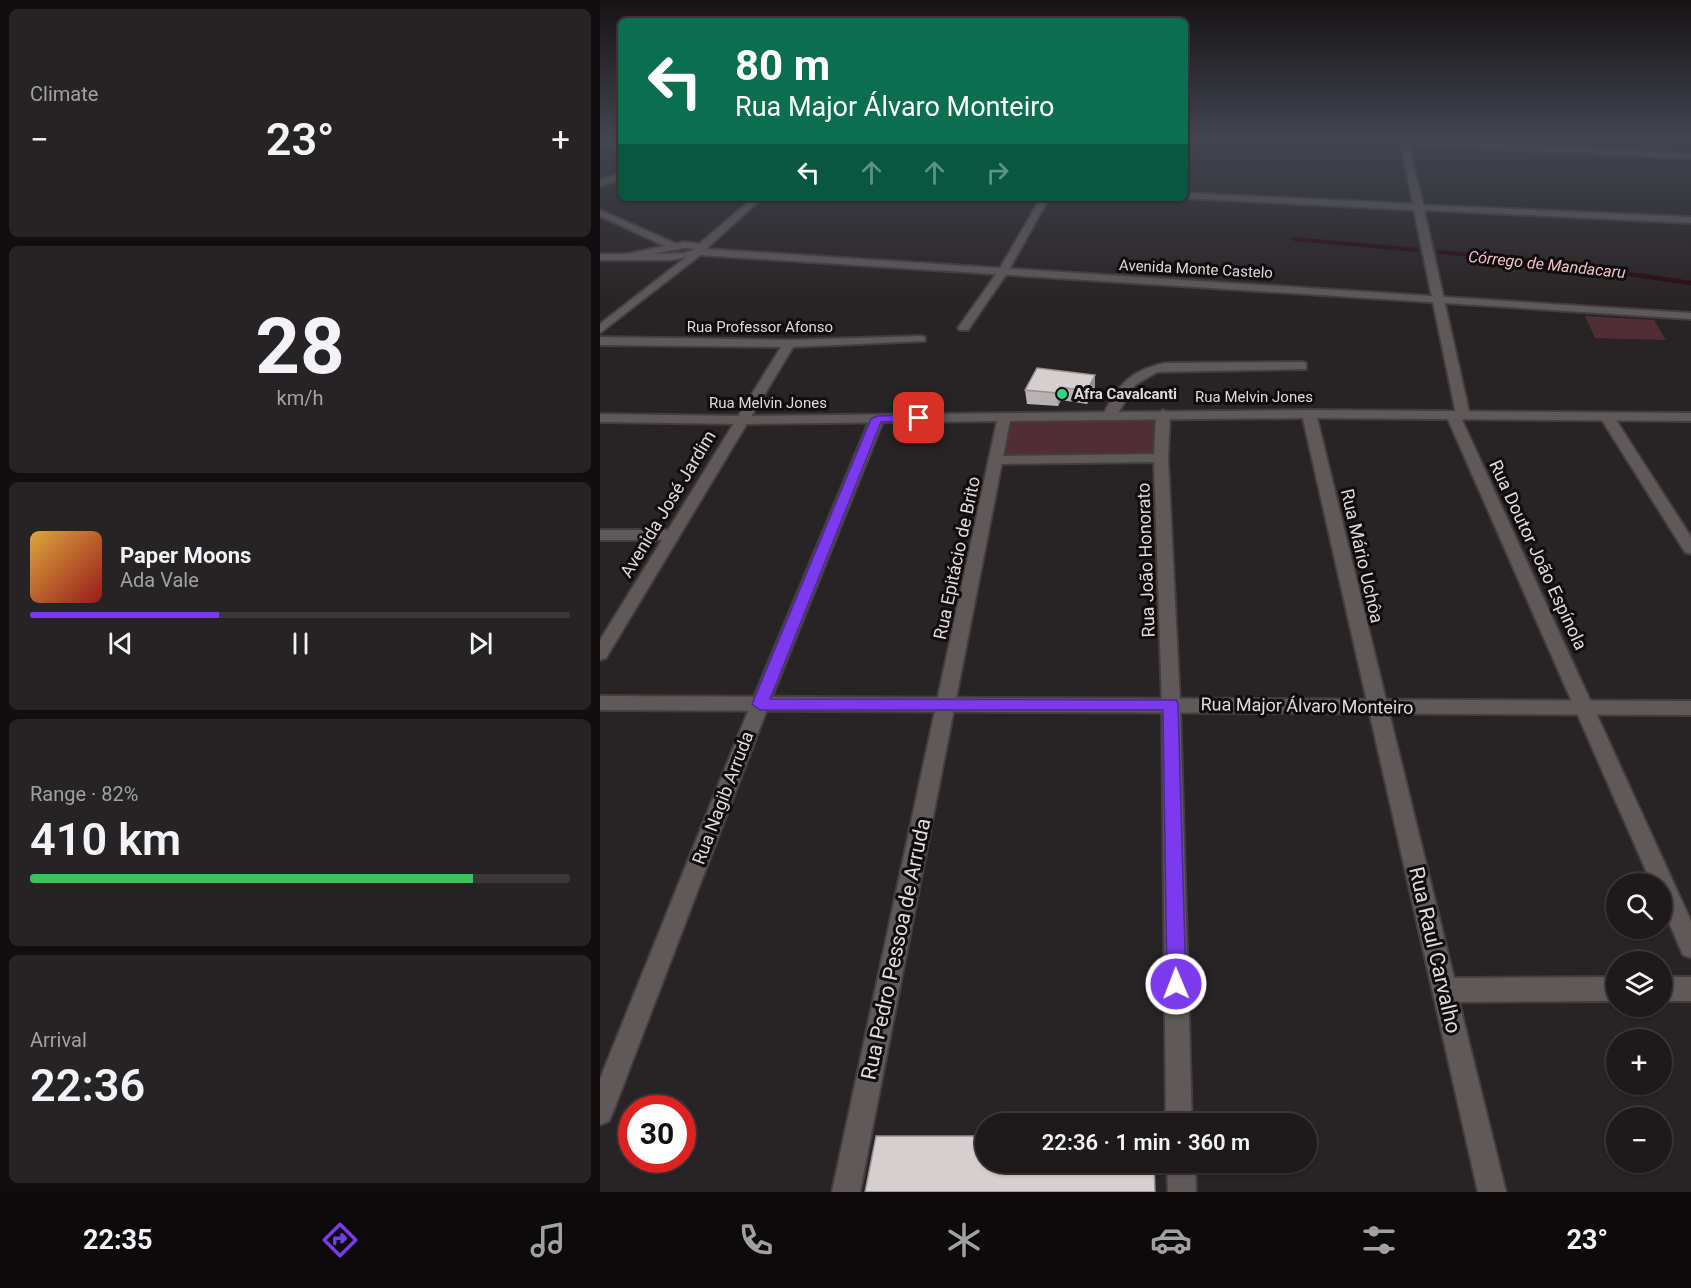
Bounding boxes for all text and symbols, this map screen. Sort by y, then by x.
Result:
text: 80 m [735,41,830,90]
icon: left [636,42,714,120]
text: Climate [30,82,98,106]
text: Rua Major Álvaro Monteiro [735,91,1054,123]
text: 23° [266,113,334,166]
text: − [30,120,49,159]
text: + [551,120,570,159]
icon: left [792,156,825,189]
icon: ahead [855,156,888,189]
icon: ahead [918,156,951,189]
icon: right [981,156,1014,189]
water label: Córrego de Mandacaru [1467,247,1627,282]
street label: Avenida Monte Castelo [1119,256,1273,282]
text: 28 [255,301,345,392]
street label: Rua Professor Afonso [687,318,833,336]
place label: Afra Cavalcanti [1074,385,1177,403]
text: km/h [277,386,323,410]
marker: Afra Cavalcanti [1055,387,1069,401]
street label: Rua Melvin Jones [1195,388,1313,406]
pin [893,392,944,443]
street label: Rua Melvin Jones [709,394,827,412]
icon: arrive [902,401,935,434]
street label: Avenida José Jardim [615,426,720,581]
street label: Rua Doutor João Espínola [1485,457,1592,653]
street label: Rua Epitácio de Brito [929,475,984,641]
street label: Rua João Honorato [1132,482,1159,638]
street label: Rua Mário Uchôa [1337,487,1388,625]
text: Paper Moons [120,543,251,568]
text: Ada Vale [120,568,199,592]
icon: previous [104,627,137,660]
icon: pause [284,627,317,660]
icon: next [464,627,497,660]
street label: Rua Major Álvaro Monteiro [1200,693,1414,718]
street label: Rua Nagib Arruda [688,728,758,867]
text: Range · 82% [30,782,138,806]
text: 410 km [30,813,181,866]
street label: Rua Pedro Pessoa de Arruda [857,816,935,1082]
street label: Rua Raul Carvalho [1404,865,1466,1035]
map controls [1606,873,1672,1173]
button: search [1606,873,1672,939]
button: layers [1606,951,1672,1017]
position arrow [1144,952,1208,1016]
text: Arrival [30,1028,87,1052]
button: + [1606,1029,1672,1095]
text: 22:36 [30,1059,145,1112]
speed limit sign: 30 [618,1095,696,1173]
button: − [1606,1107,1672,1173]
text: 22:36 · 1 min · 360 m [1042,1130,1250,1155]
icon: directions [319,1219,361,1261]
icon: music [527,1219,569,1261]
icon: phone [735,1219,777,1261]
icon: climate [943,1219,985,1261]
icon: car [1150,1219,1192,1261]
icon: filters [1358,1219,1400,1261]
text: 22:35 [83,1224,153,1256]
text: 23° [1566,1224,1608,1256]

